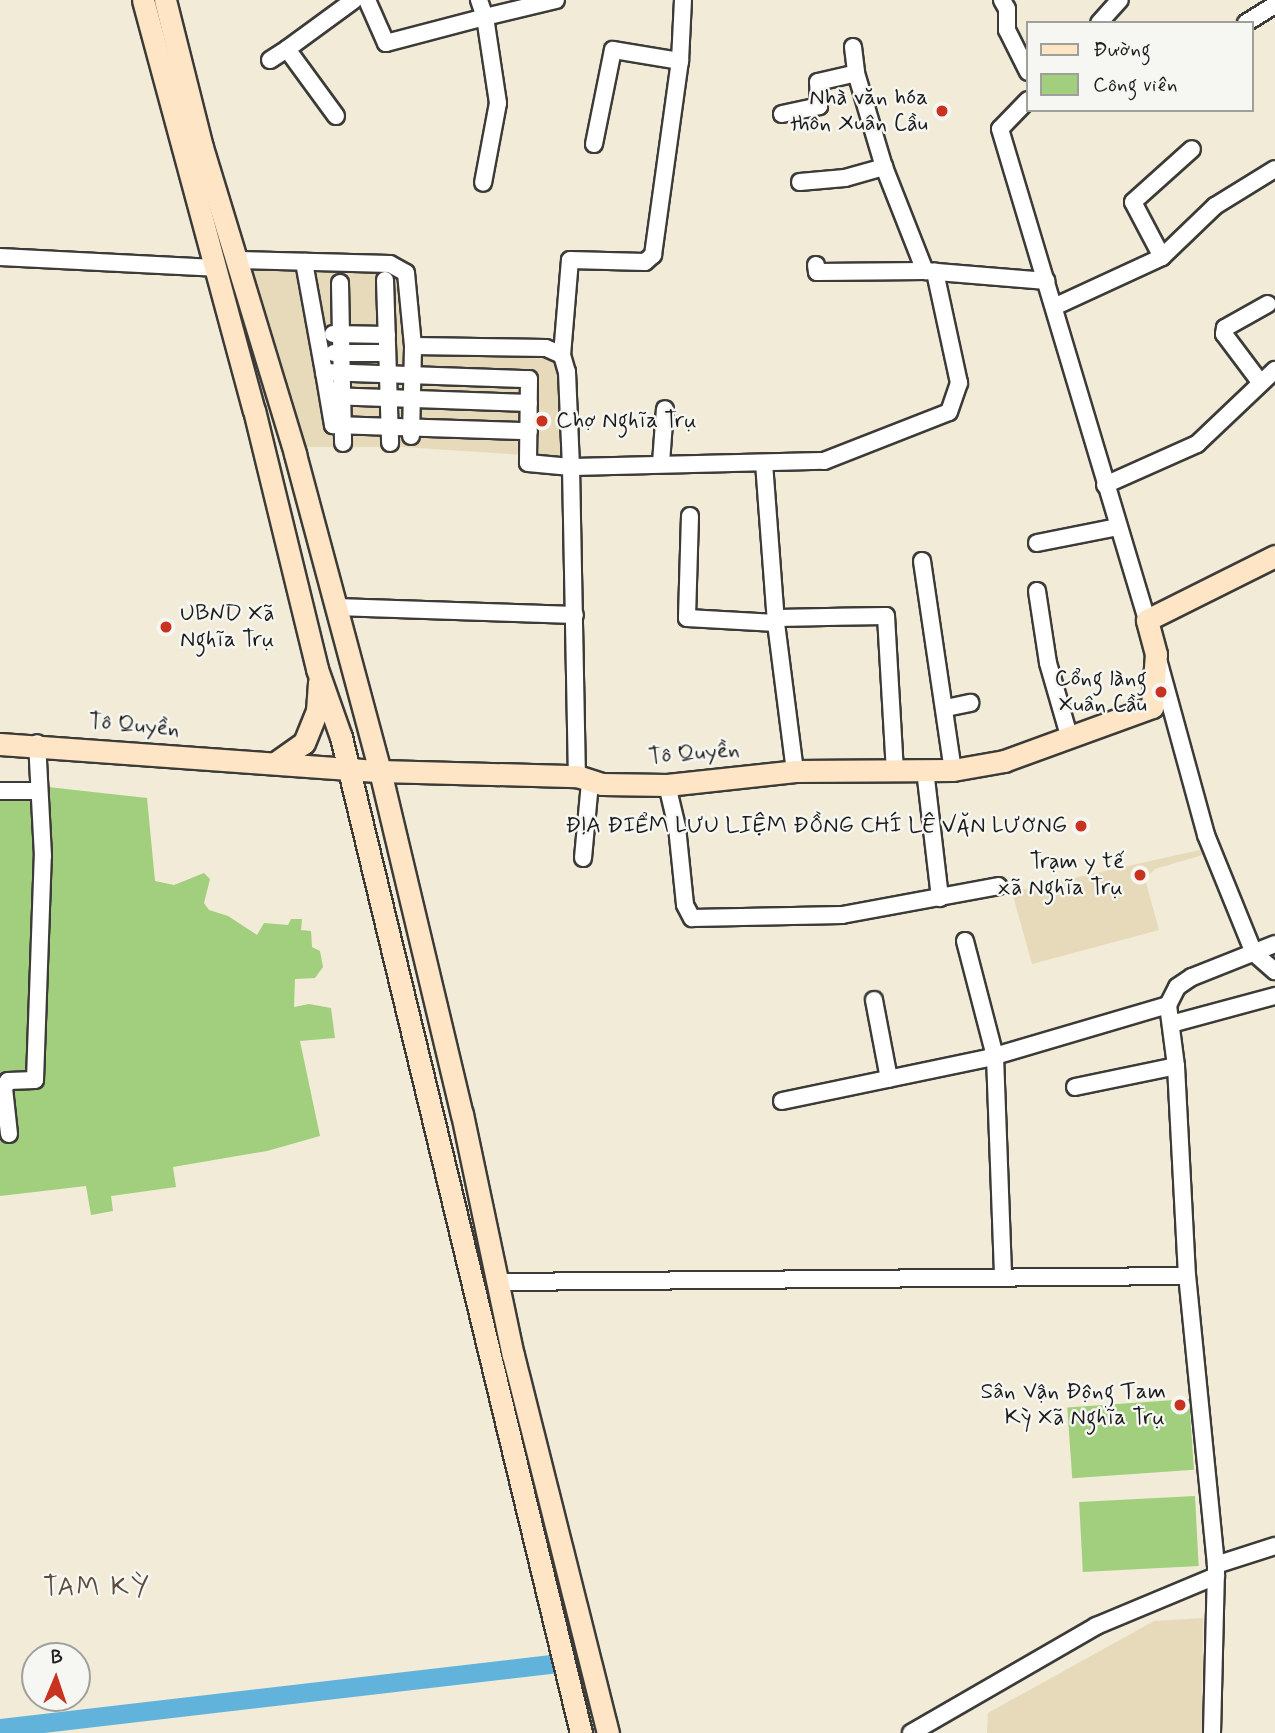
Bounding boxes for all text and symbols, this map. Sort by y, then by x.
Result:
legend [1026,21,1254,112]
text: Đường [1093,36,1151,64]
text: Công viên [1093,71,1178,99]
place label: Nhà văn hóa thôn Xuân Cầu [790,84,928,138]
marker: Nhà văn hóa thôn Xuân Cầu [934,103,950,119]
place label: Chợ Nghĩa Trụ [556,407,698,435]
marker: Chợ Nghĩa Trụ [534,413,550,429]
place label: UBND Xã Nghĩa Trụ [180,600,276,654]
marker: UBND Xã Nghĩa Trụ [158,619,174,635]
place label: Cổng làng Xuân Cầu [1053,665,1147,719]
marker: Cổng làng Xuân Cầu [1153,684,1169,700]
street label: Tô Quyền [87,708,181,744]
street label: Tô Quyền [647,736,741,772]
place label: ĐỊA ĐIỂM LƯU LIỆM ĐỒNG CHÍ LÊ VĂN LƯƠNG [563,812,1067,840]
marker: ĐỊA ĐIỂM LƯU LIỆM ĐỒNG CHÍ LÊ VĂN LƯƠNG [1073,818,1089,834]
place label: Trạm y tế xã Nghĩa Trụ [997,848,1124,902]
marker: Trạm y tế xã Nghĩa Trụ [1130,865,1150,885]
place label: Sân Vận Động Tam Kỳ Xã Nghĩa Trụ [983,1378,1166,1432]
marker: Sân Vận Động Tam Kỳ Xã Nghĩa Trụ [1172,1397,1188,1413]
district label: TAM KỲ [43,1573,151,1605]
north arrow [21,1642,91,1712]
text: B [50,1645,63,1670]

